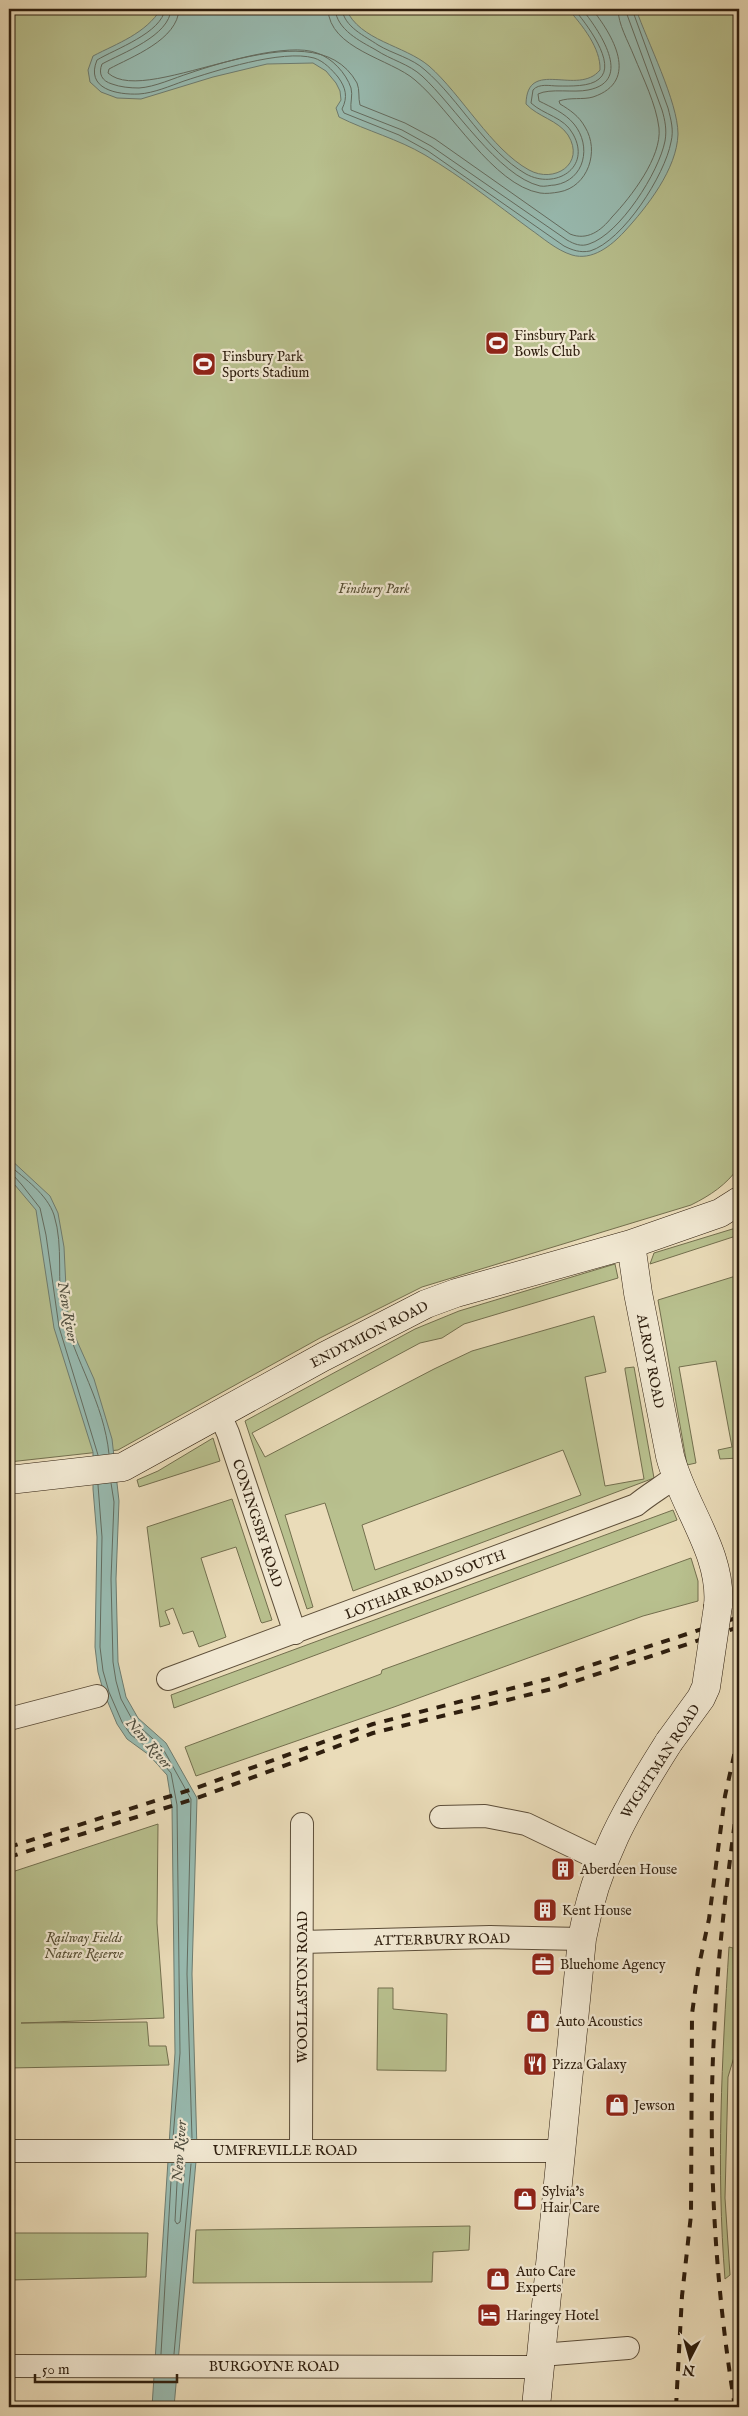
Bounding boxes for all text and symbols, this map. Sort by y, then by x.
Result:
place label: Finsbury Park Bowls Club [514,327,596,361]
sports icon: Finsbury Park Bowls Club [484,330,510,356]
place label: Finsbury Park Sports Stadium [222,348,310,382]
sports icon: Finsbury Park Sports Stadium [191,351,217,377]
park label: Finsbury Park [338,580,410,598]
water label: New River [53,1280,82,1345]
street label: ENDYMION ROAD [307,1297,432,1373]
street label: ALROY ROAD [632,1311,668,1410]
street label: CONINGSBY ROAD [228,1457,286,1590]
street label: LOTHAIR ROAD SOUTH [342,1546,508,1624]
street label: WIGHTMAN ROAD [617,1701,705,1822]
water label: New River [121,1714,177,1773]
building icon: Aberdeen House [550,1856,576,1882]
place label: Aberdeen House [579,1861,678,1879]
building icon: Kent House [532,1897,558,1923]
place label: Kent House [562,1902,632,1920]
street label: WOOLLASTON ROAD [294,1911,312,2063]
park label: Railway Fields Nature Reserve [44,1929,124,1963]
street label: ATTERBURY ROAD [373,1930,510,1950]
office icon: Bluehome Agency [530,1951,556,1977]
place label: Bluehome Agency [560,1956,666,1974]
shop icon: Auto Acoustics [525,2008,551,2034]
place label: Auto Acoustics [555,2013,643,2031]
restaurant icon: Pizza Galaxy [522,2051,548,2077]
place label: Pizza Galaxy [552,2056,627,2074]
shop icon: Jewson [604,2092,630,2118]
place label: Jewson [632,2097,675,2115]
water label: New River [168,2119,191,2182]
street label: UMFREVILLE ROAD [213,2142,357,2160]
place label: Sylvia's Hair Care [542,2183,600,2217]
shop icon: Sylvia's Hair Care [512,2186,538,2212]
place label: Auto Care Experts [515,2263,576,2297]
shop icon: Auto Care Experts [485,2266,511,2292]
hotel icon: Haringey Hotel [476,2302,502,2328]
place label: Haringey Hotel [506,2307,599,2325]
north arrow [666,2334,716,2384]
scale bar [35,2351,178,2383]
street label: BURGOYNE ROAD [209,2358,339,2376]
text: 50 m [42,2360,70,2379]
text: N [682,2360,697,2380]

